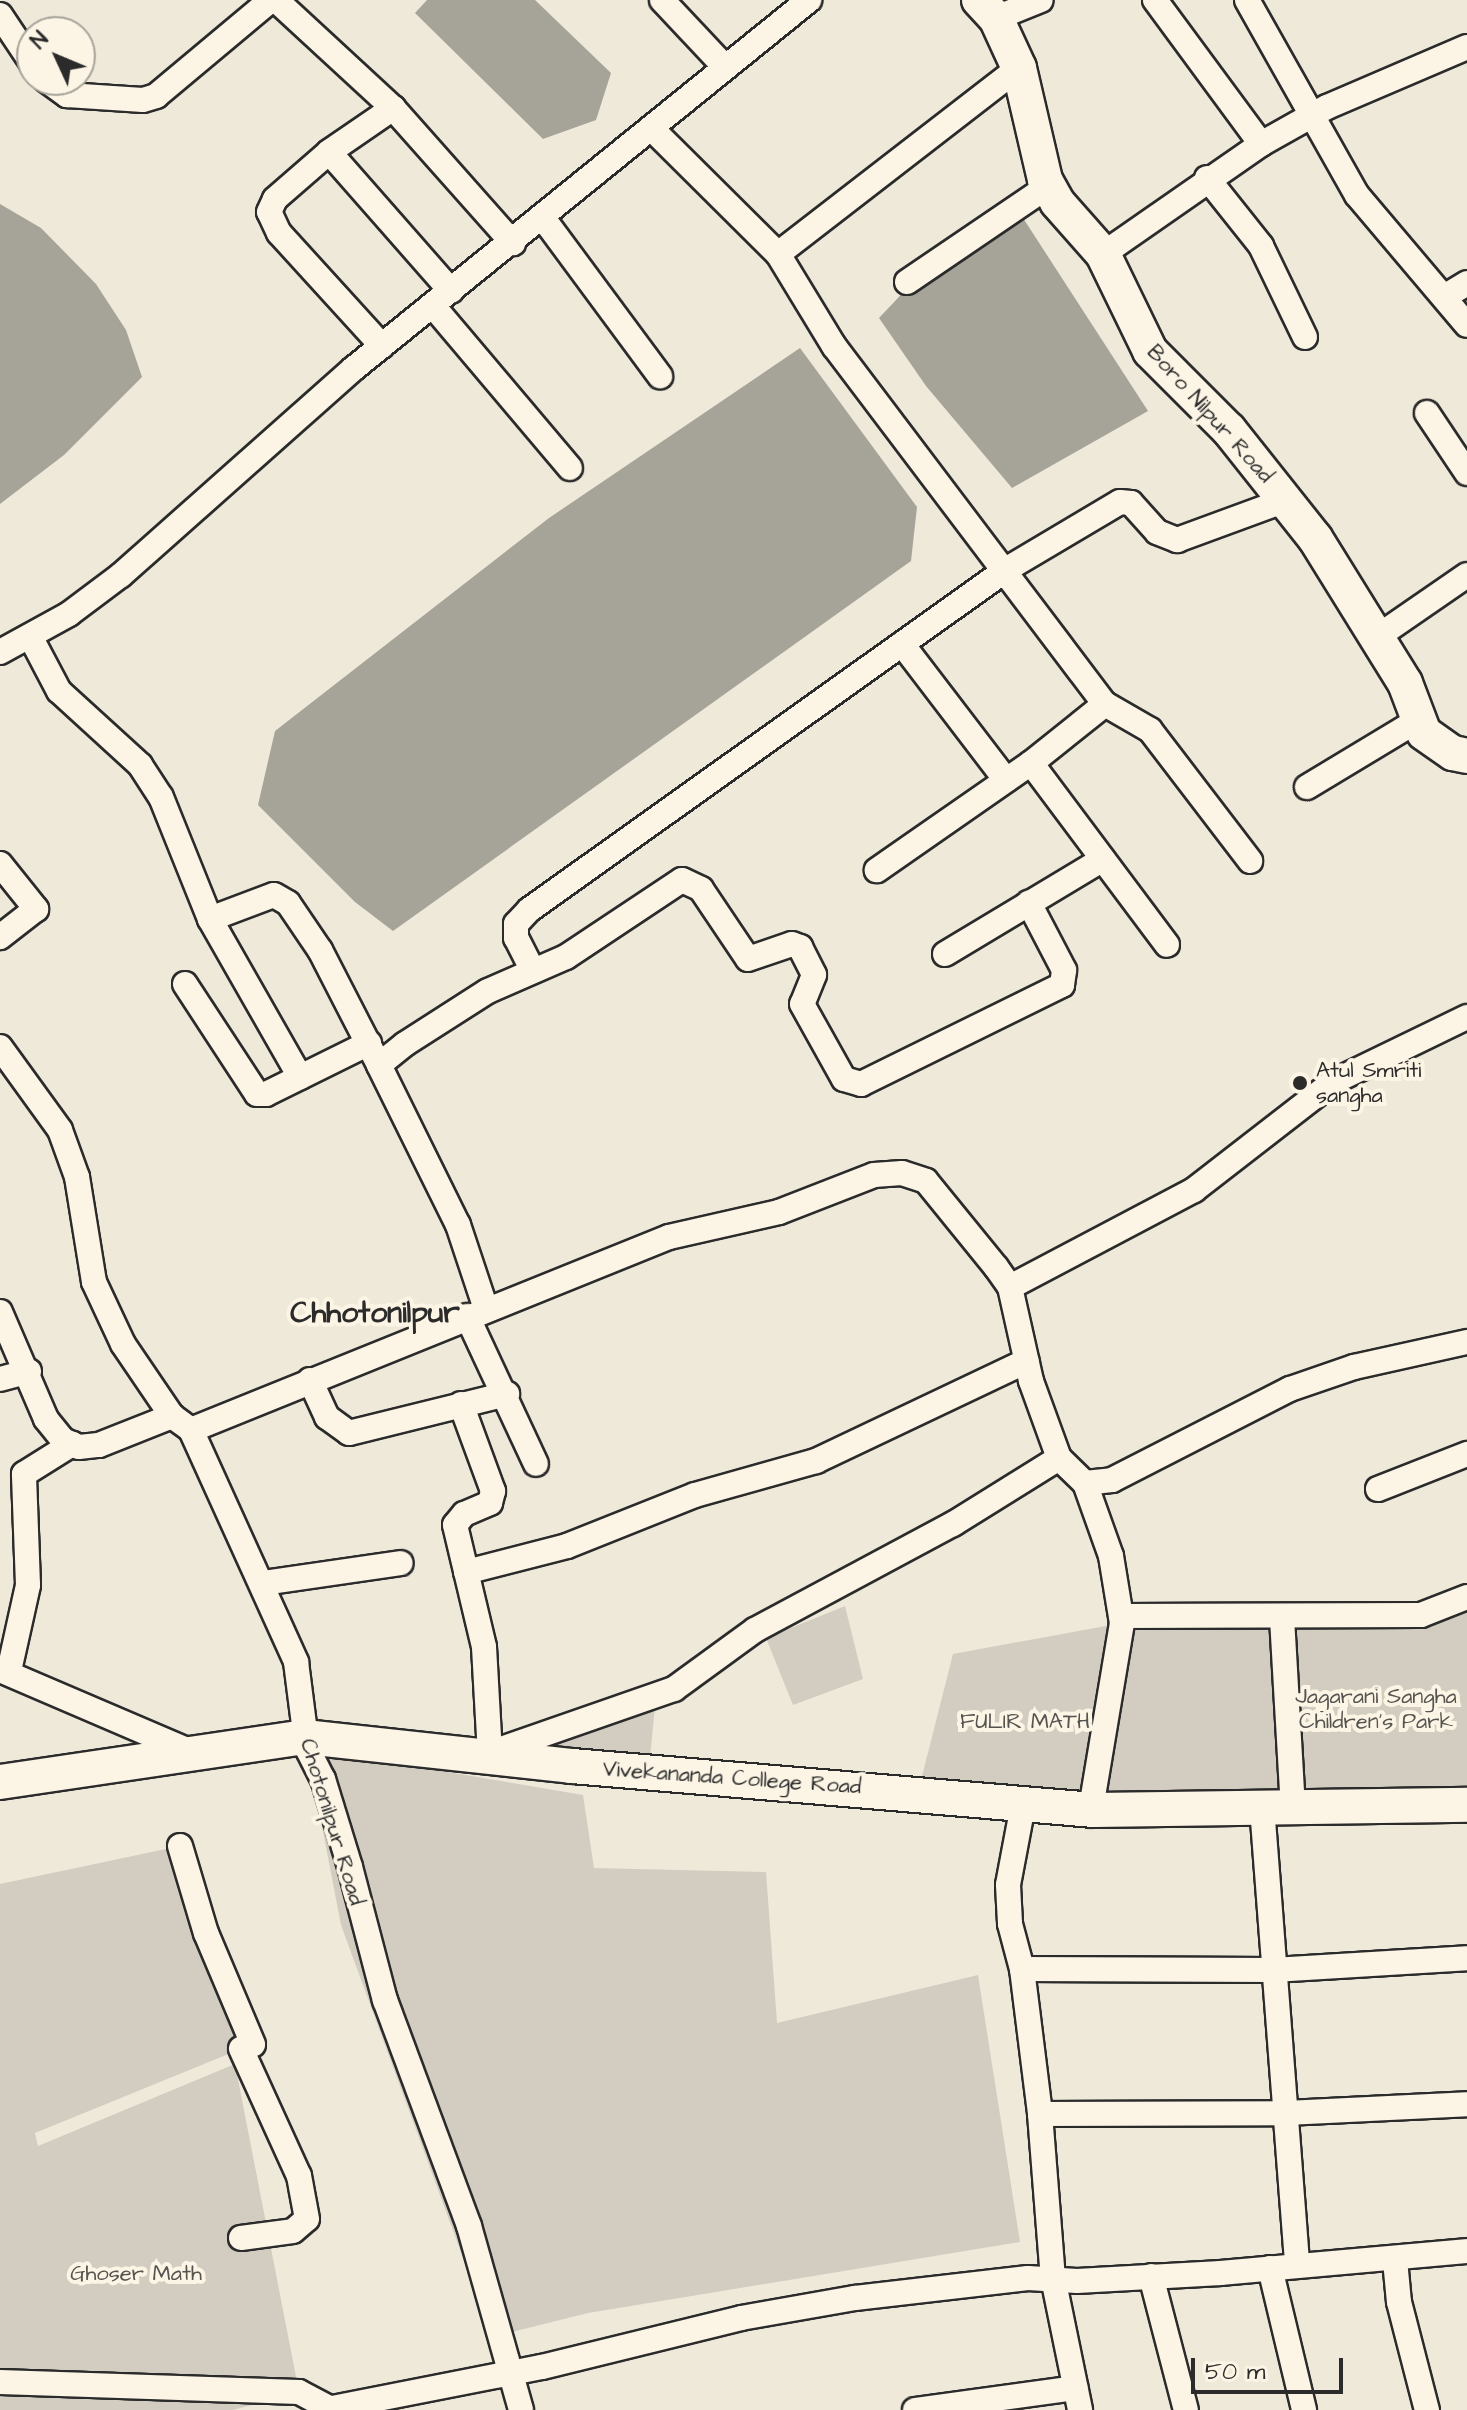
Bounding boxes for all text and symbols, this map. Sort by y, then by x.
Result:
north arrow [16,16,96,96]
text: N [24,25,56,56]
street label: Boro Nilpur Road [1141,339,1279,489]
place label: Atul Smriti sangha [1316,1057,1421,1108]
marker: Atul Smriti sangha [1291,1074,1309,1092]
district label: Chhotonilpur [290,1295,460,1331]
park label: Jagarani Sangha Children's Park [1295,1683,1457,1734]
park label: FULIR MATH [960,1709,1090,1735]
street label: Chotonilpur Road [294,1736,370,1908]
street label: Vivekananda College Road [602,1756,862,1800]
park label: Ghoser Math [70,2261,202,2287]
scale bar [1195,2342,1347,2392]
text: 50 m [1205,2355,1265,2389]

